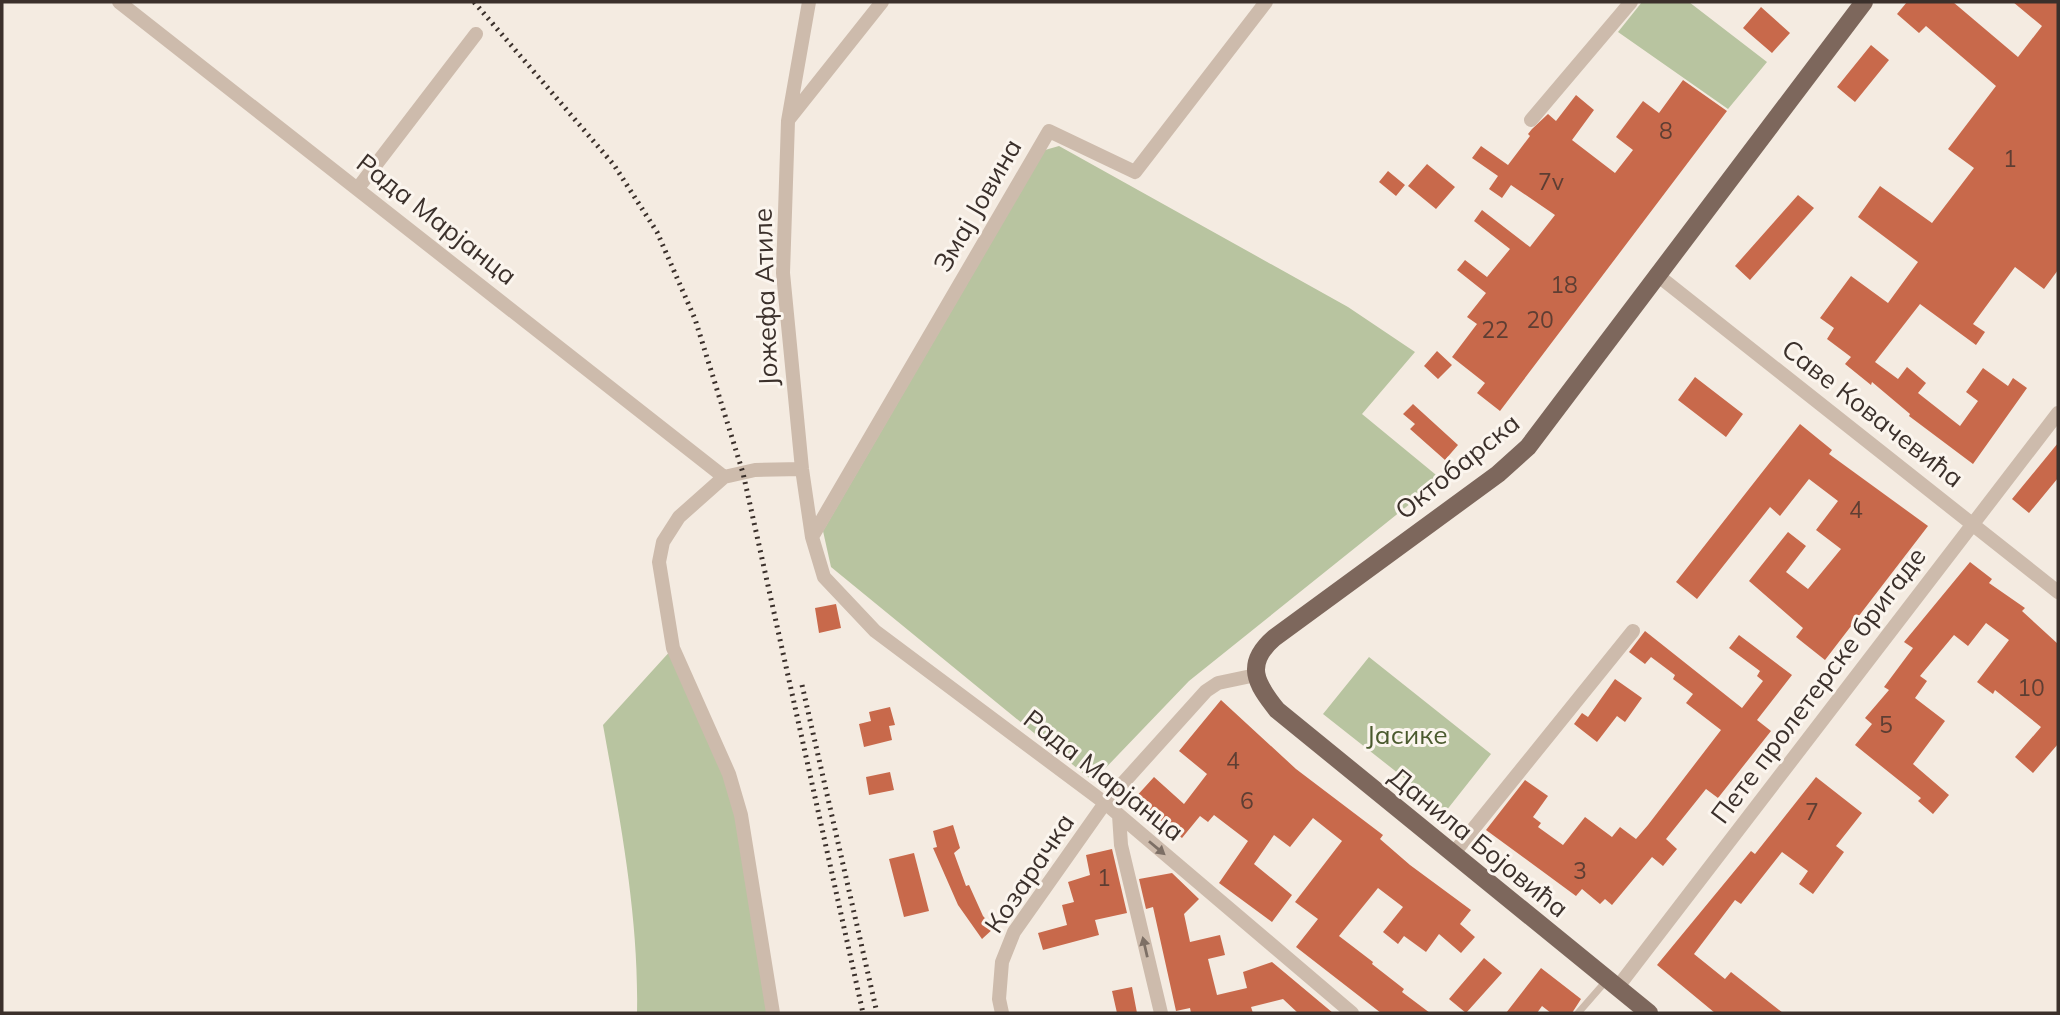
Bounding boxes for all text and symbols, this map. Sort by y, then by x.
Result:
house number: 8 [1659,116,1673,145]
street label: Змај Јовина [926,132,1028,278]
house number: 1 [2003,144,2017,173]
street label: Рада Марјанца [350,146,524,292]
house number: 7v [1538,167,1564,196]
street label: Јожефа Атиле [745,207,785,387]
house number: 18 [1550,270,1578,299]
house number: 20 [1526,305,1554,334]
house number: 22 [1481,315,1509,344]
street label: Саве Ковачевића [1775,332,1971,494]
street label: Октобарска [1388,406,1526,526]
house number: 4 [1849,495,1863,524]
street label: Пете пролетерске бригаде [1703,540,1933,830]
house number: 10 [2017,673,2045,702]
street label: Рада Марјанца [1017,702,1191,848]
house number: 5 [1879,710,1893,739]
park label: Јасике [1366,718,1448,751]
house number: 4 [1226,746,1240,775]
street label: Данила Бојовића [1383,760,1575,924]
house number: 6 [1240,786,1254,815]
house number: 7 [1805,797,1819,826]
street label: Козарачка [977,807,1081,939]
one-way arrow [1149,840,1166,855]
house number: 3 [1573,856,1587,885]
house number: 1 [1097,863,1111,892]
one-way arrow [1139,936,1150,958]

